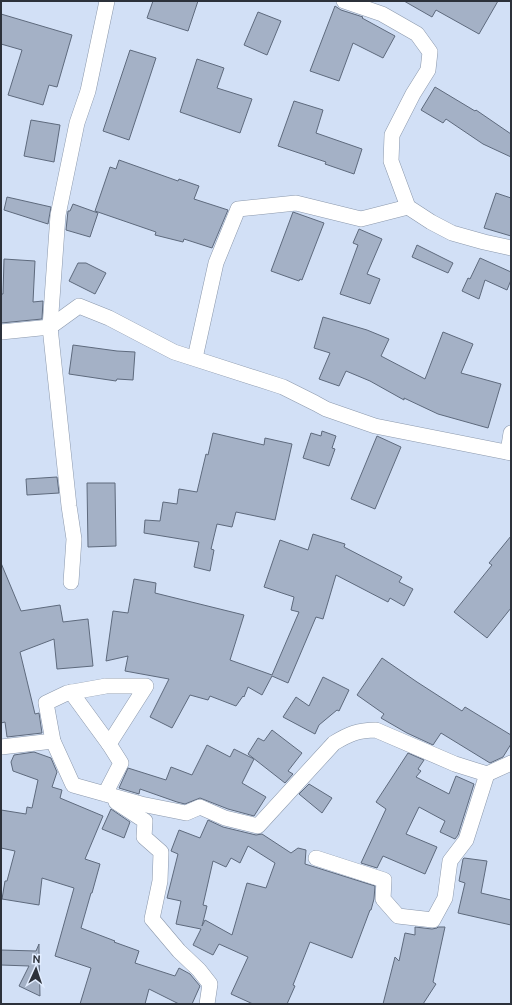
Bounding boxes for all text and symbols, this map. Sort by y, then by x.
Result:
north arrow [16,949,56,989]
text: N [32,953,41,965]

